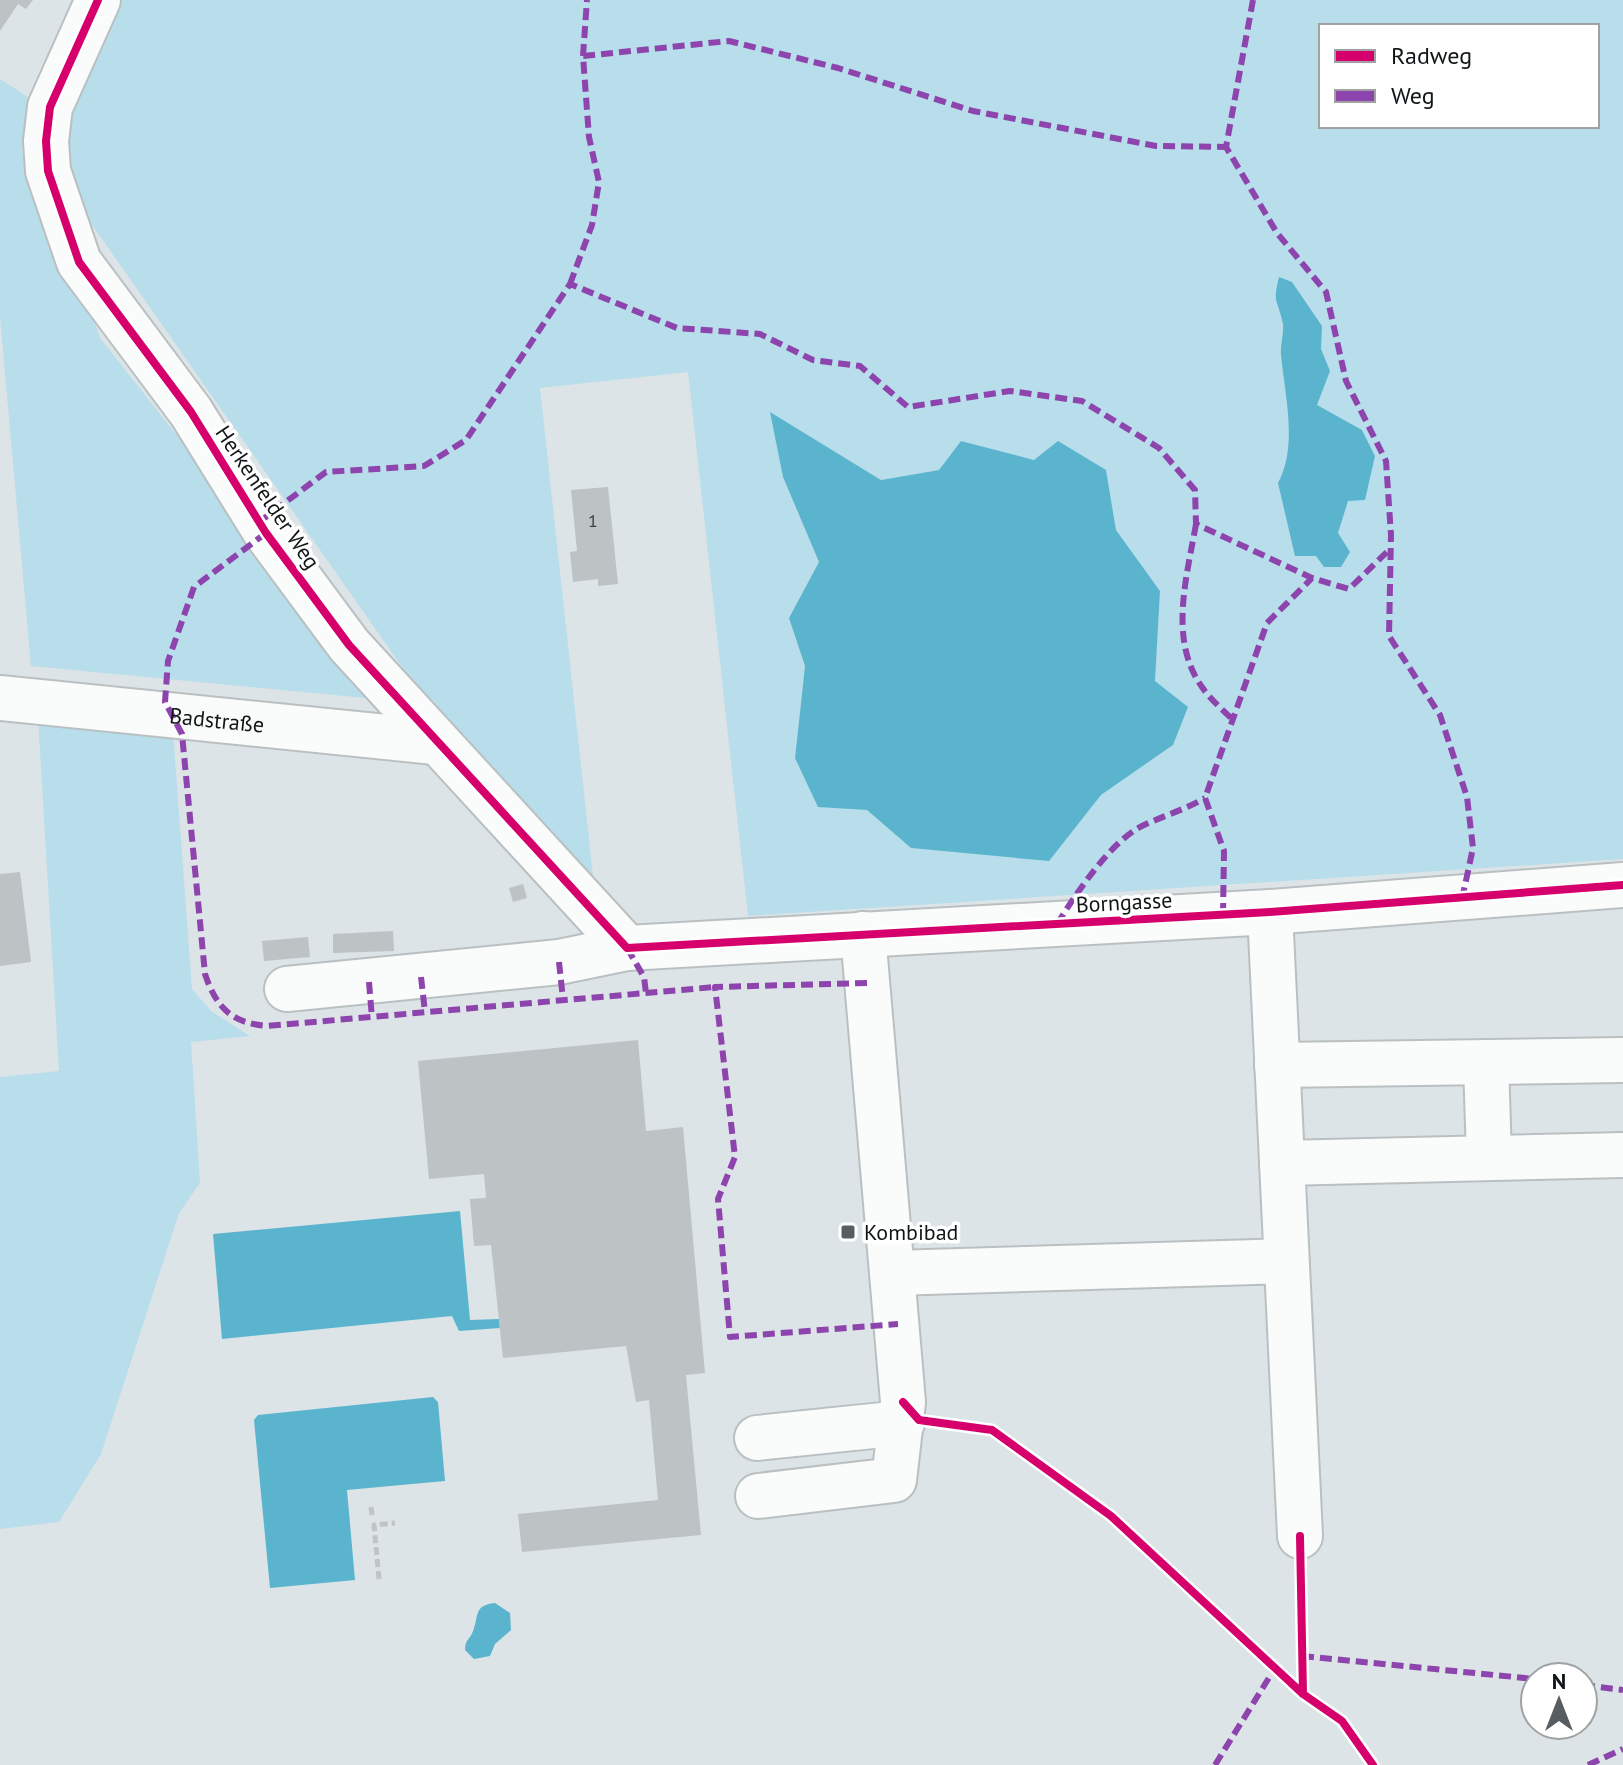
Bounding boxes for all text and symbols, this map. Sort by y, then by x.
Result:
legend [1319,24,1599,128]
text: Radweg [1391,40,1472,71]
text: Weg [1391,80,1435,111]
street label: Herkenfelder Weg [210,420,326,574]
house number: 1 [588,509,598,532]
street label: Badstraße [168,701,266,739]
street label: Borngasse [1075,885,1173,919]
place label: Kombibad [864,1218,958,1246]
marker: Kombibad [839,1223,857,1241]
north arrow [1519,1661,1599,1741]
text: N [1552,1667,1566,1695]

